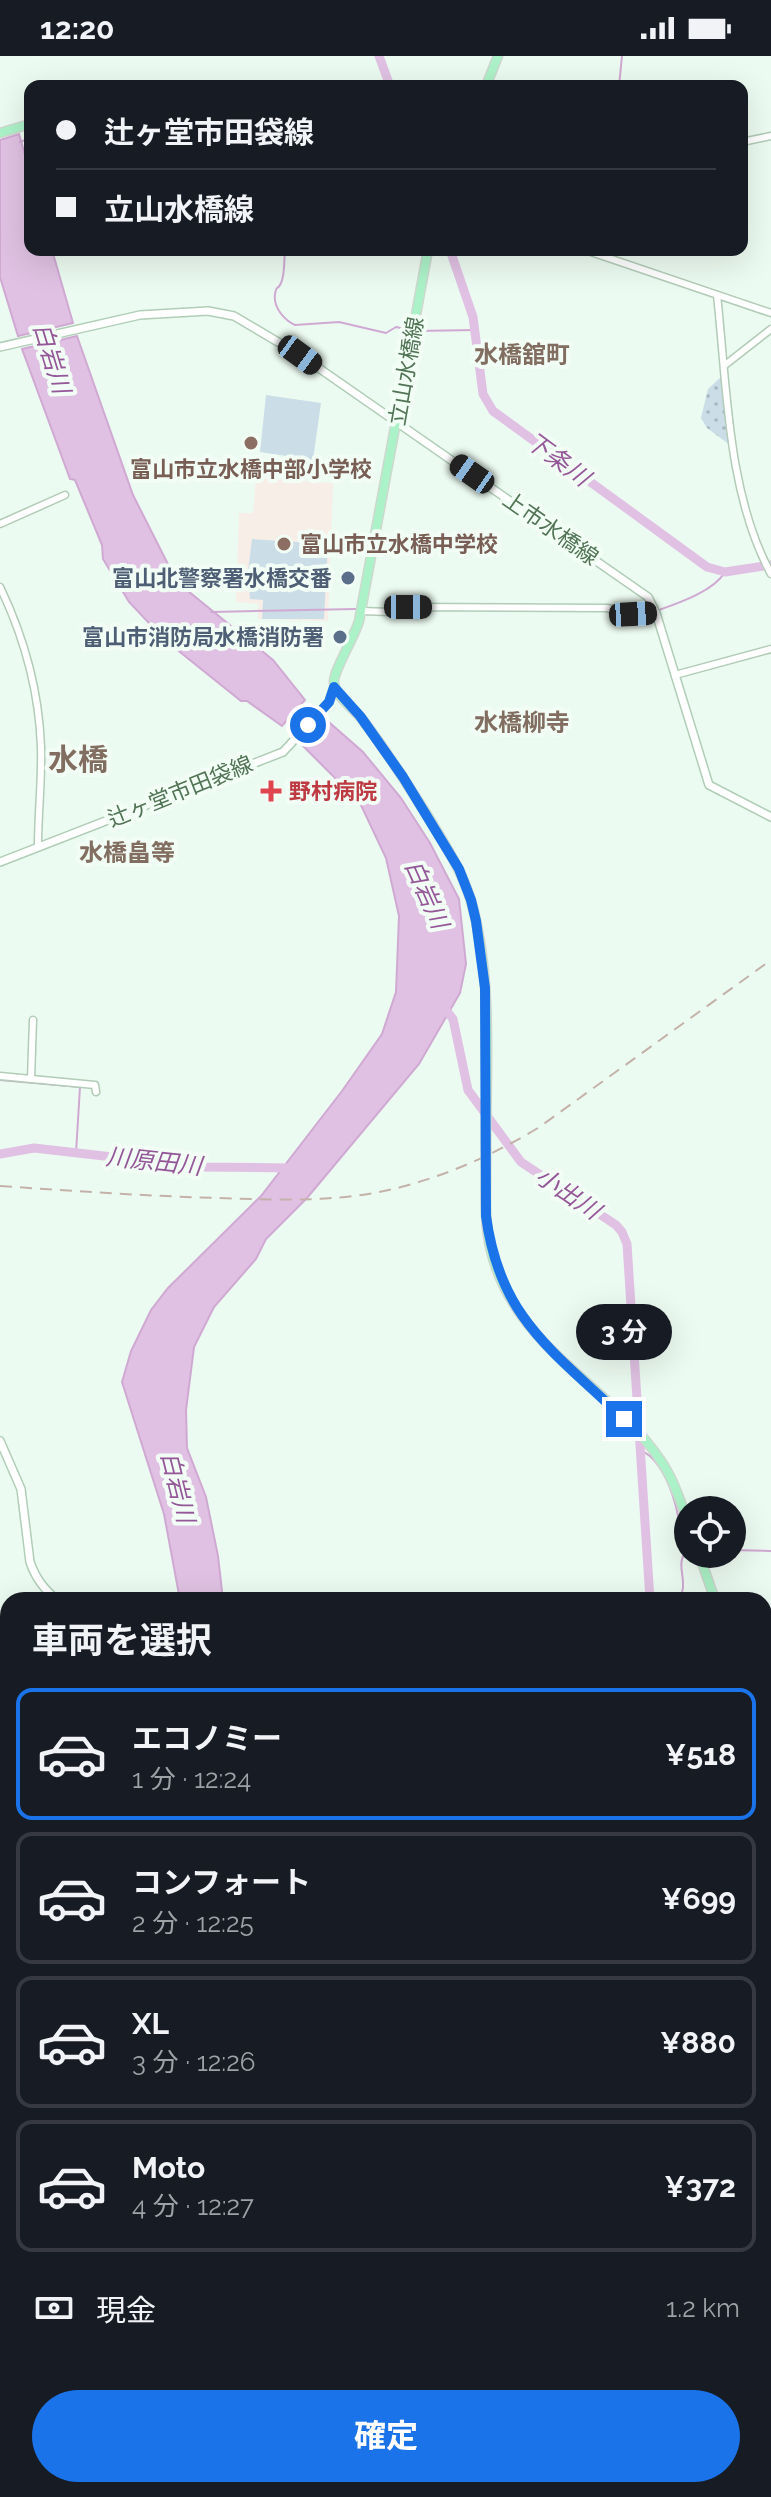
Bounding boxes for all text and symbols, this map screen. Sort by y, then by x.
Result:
text: 12:20 [40,11,115,46]
text: 辻ヶ堂市田袋線 [104,115,314,150]
text: 立山水橋線 [104,192,254,227]
street label: 立山水橋線 [384,315,428,427]
water label: 白岩川 [28,319,77,400]
car [274,331,326,379]
district label: 水橋舘町 [474,340,570,369]
water label: 下条川 [520,426,598,494]
marker: 富山市立水橋中部小学校 [242,434,260,452]
car [445,450,499,498]
place label: 富山市立水橋中部小学校 [130,456,372,482]
street label: 上市水橋線 [498,486,604,570]
place label: 富山市立水橋中学校 [300,531,498,557]
marker: 富山市立水橋中学校 [275,535,293,553]
place label: 富山北警察署水橋交番 [112,565,332,591]
marker: 富山北警察署水橋交番 [339,569,357,587]
car [384,595,432,619]
car [608,601,658,627]
place label: 富山市消防局水橋消防署 [82,624,324,650]
marker: 富山市消防局水橋消防署 [331,628,349,646]
route start [290,707,326,743]
district label: 水橋柳寺 [474,708,570,737]
district label: 水橋 [48,742,108,777]
street label: 辻ヶ堂市田袋線 [104,750,256,832]
place label: 野村病院 [289,778,377,804]
marker: 野村病院 [260,780,282,802]
district label: 水橋畠等 [79,838,175,867]
water label: 白岩川 [399,855,456,936]
water label: 川原田川 [105,1142,206,1181]
water label: 小出川 [530,1161,608,1227]
callout: 3 分 [576,1303,672,1359]
text: 3 分 [601,1317,647,1347]
route end [606,1401,642,1437]
water label: 白岩川 [155,1449,202,1528]
map controls [674,1496,746,1568]
button: locate [674,1496,746,1568]
text: 車両を選択 [32,1619,212,1661]
icon: car [36,1718,108,1790]
text: エコノミー [132,1721,282,1756]
text: ¥518 [665,1737,736,1772]
text: 1 分 · 12:24 [132,1764,251,1794]
icon: car [36,1862,108,1934]
text: コンフォート [132,1865,311,1900]
text: ¥699 [661,1881,736,1916]
text: 2 分 · 12:25 [132,1908,254,1938]
icon: car [36,2006,108,2078]
text: XL [132,2006,169,2041]
text: ¥880 [660,2025,736,2060]
text: 3 分 · 12:26 [132,2047,255,2077]
icon: car [36,2150,108,2222]
text: Moto [132,2150,205,2185]
text: ¥372 [664,2169,736,2204]
text: 4 分 · 12:27 [132,2191,254,2221]
icon: cash [32,2286,76,2330]
text: 現金 [96,2293,156,2328]
text: 1.2 km [666,2293,740,2323]
button: 確定 [32,2390,740,2482]

